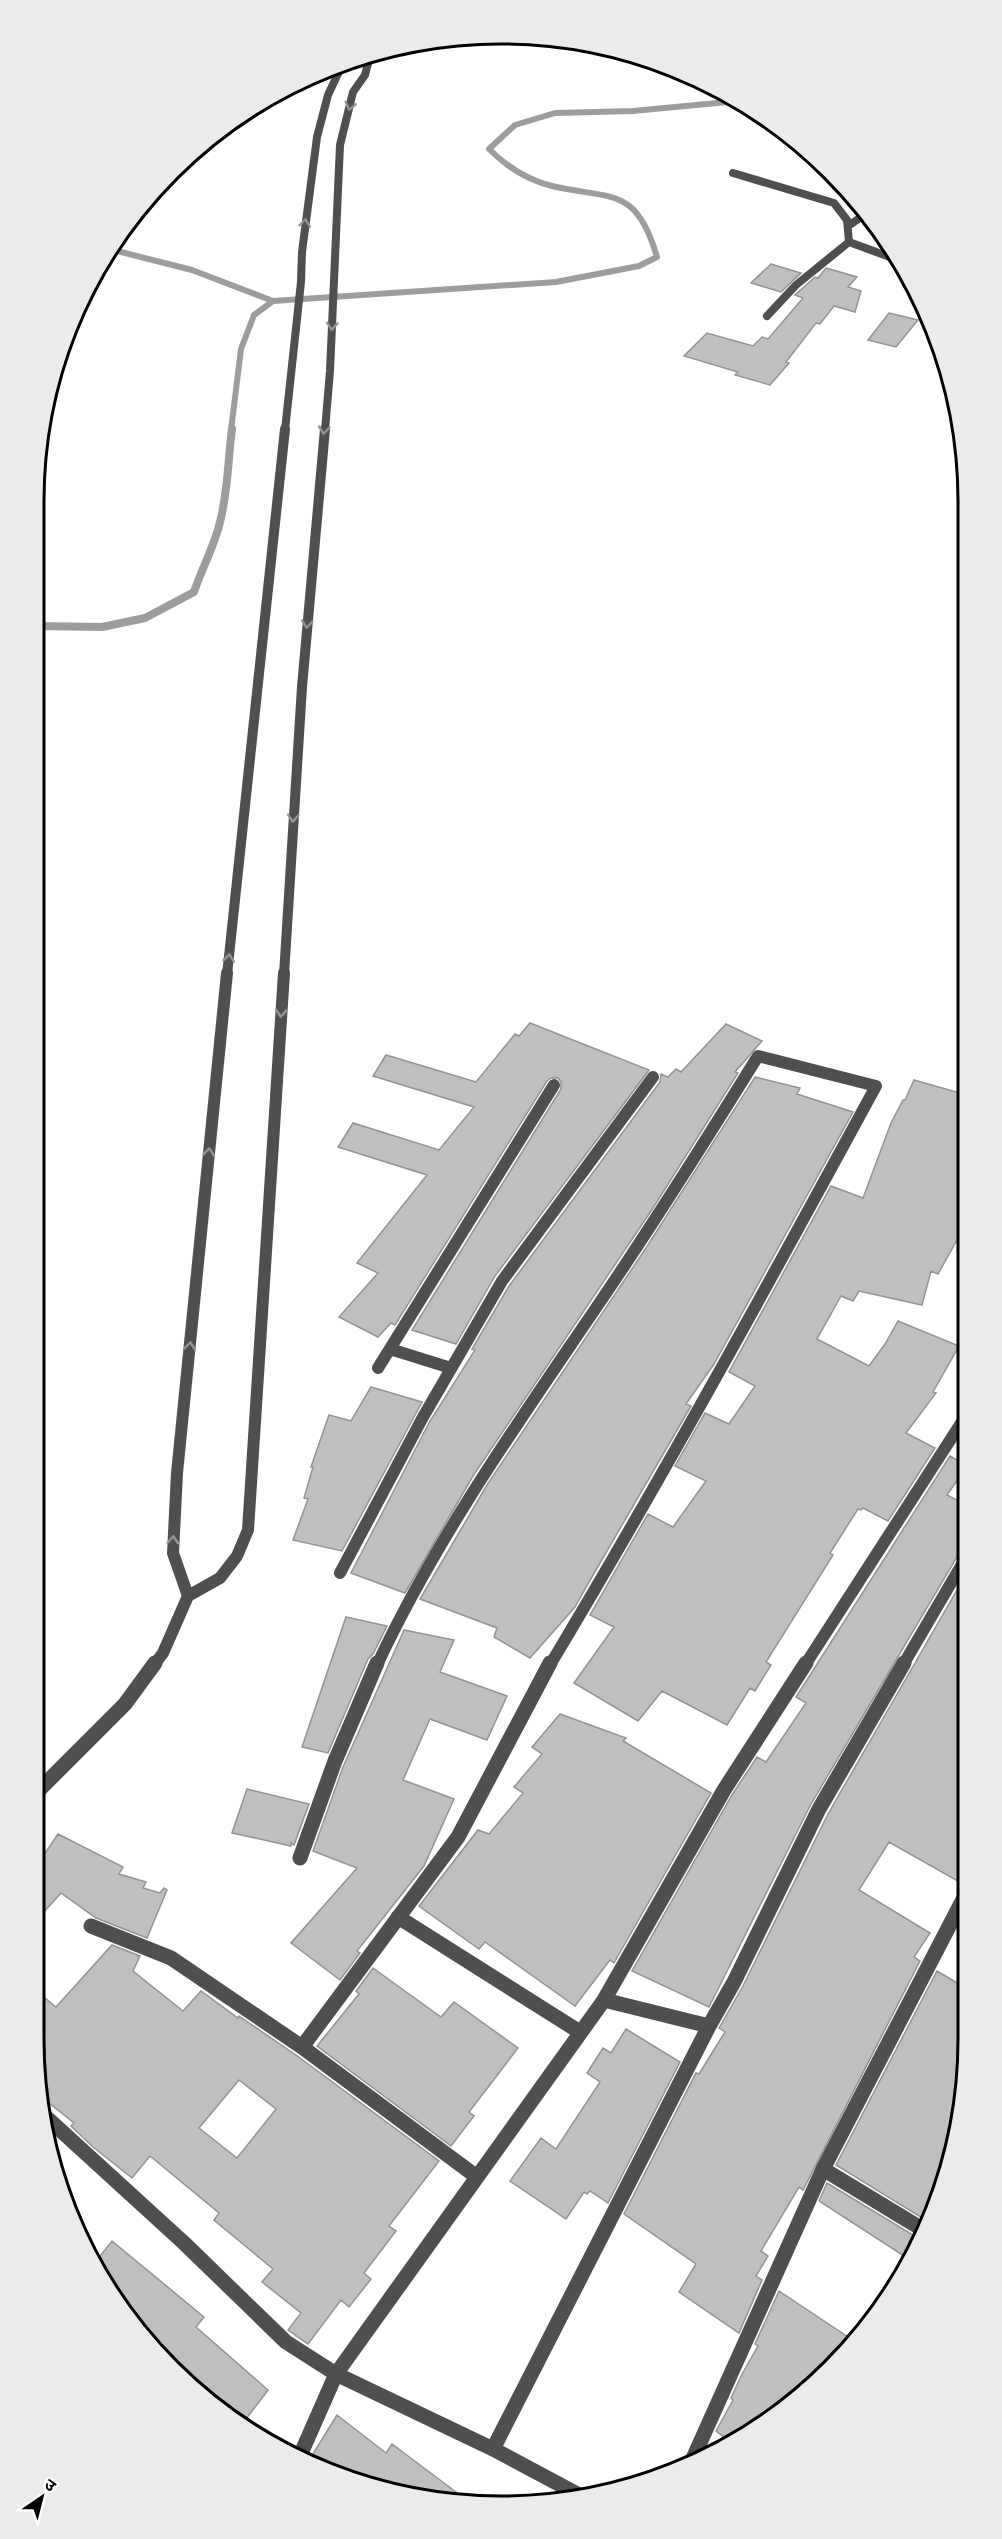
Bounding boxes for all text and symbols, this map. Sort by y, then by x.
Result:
one-way arrow [344,100,357,110]
one-way arrow [299,219,311,228]
one-way arrow [326,322,339,331]
one-way arrow [318,425,331,434]
one-way arrow [301,619,314,628]
one-way arrow [287,814,300,823]
one-way arrow [222,953,235,962]
one-way arrow [275,1008,288,1017]
one-way arrow [203,1147,215,1156]
one-way arrow [183,1341,196,1350]
one-way arrow [167,1535,180,1544]
north arrow [12,2467,72,2527]
text: उ [41,2475,60,2496]

